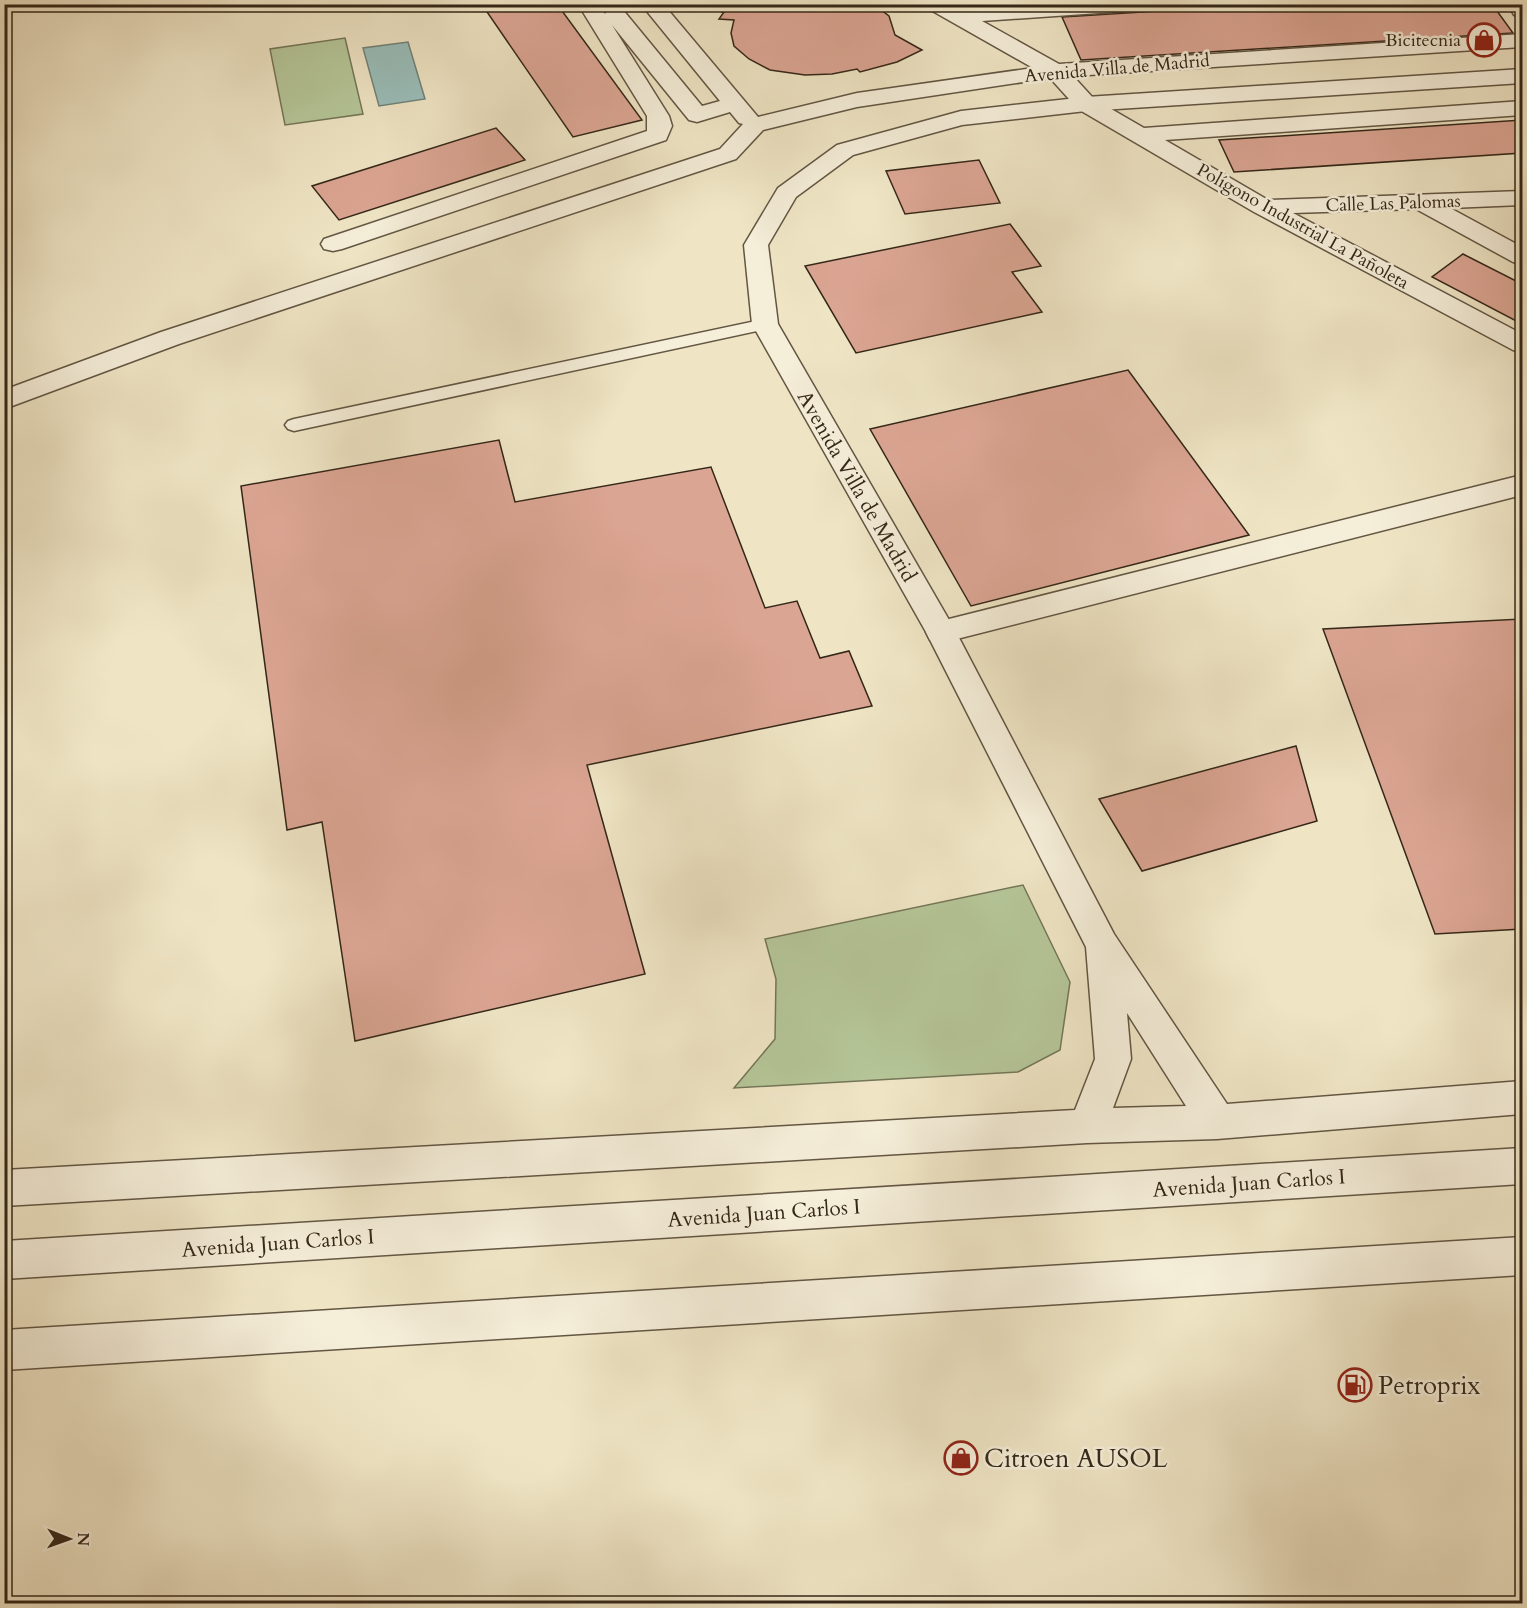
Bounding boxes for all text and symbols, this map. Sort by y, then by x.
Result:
shop icon: Bicitecnia [1466,22,1502,58]
place label: Bicitecnia [1385,28,1461,53]
street label: Avenida Villa de Madrid [1023,48,1211,89]
street label: Polígono Industrial La Pañoleta [1192,158,1414,295]
street label: Calle Las Palomas [1325,189,1461,218]
street label: Avenida Villa de Madrid [790,385,923,587]
street label: Avenida Juan Carlos I [1152,1162,1347,1205]
street label: Avenida Juan Carlos I [667,1192,862,1235]
street label: Avenida Juan Carlos I [181,1222,376,1265]
fuel station icon: Petroprix [1337,1367,1373,1403]
place label: Petroprix [1378,1368,1481,1403]
shop icon: Citroen AUSOL [943,1440,979,1476]
place label: Citroen AUSOL [984,1441,1168,1476]
north arrow [39,1509,99,1569]
text: N [72,1532,94,1546]

